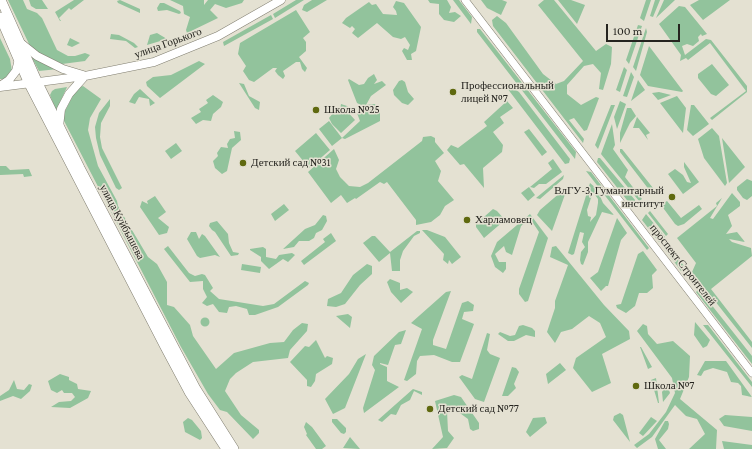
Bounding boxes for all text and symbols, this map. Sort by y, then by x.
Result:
scale bar [608,16,682,42]
text: 100 m [613,24,642,38]
street label: улица Горького [133,25,203,61]
place label: Профессиональный лицей №7 [461,79,554,105]
marker: Профессиональный лицей №7 [448,87,458,97]
place label: Школа №25 [324,103,380,117]
marker: Школа №25 [311,105,321,115]
place label: Детский сад №31 [251,156,330,170]
marker: Детский сад №31 [238,158,248,168]
street label: улица Куйбышева [97,182,147,262]
place label: ВлГУ-3, Гуманитарный институт [554,184,664,210]
marker: ВлГУ-3, Гуманитарный институт [667,192,677,202]
place label: Харламовец [475,213,532,227]
marker: Харламовец [462,215,472,225]
street label: проспект Строителей [647,222,719,308]
place label: Школа №7 [644,379,694,393]
marker: Школа №7 [631,381,641,391]
place label: Детский сад №77 [438,402,519,416]
marker: Детский сад №77 [425,404,435,414]

